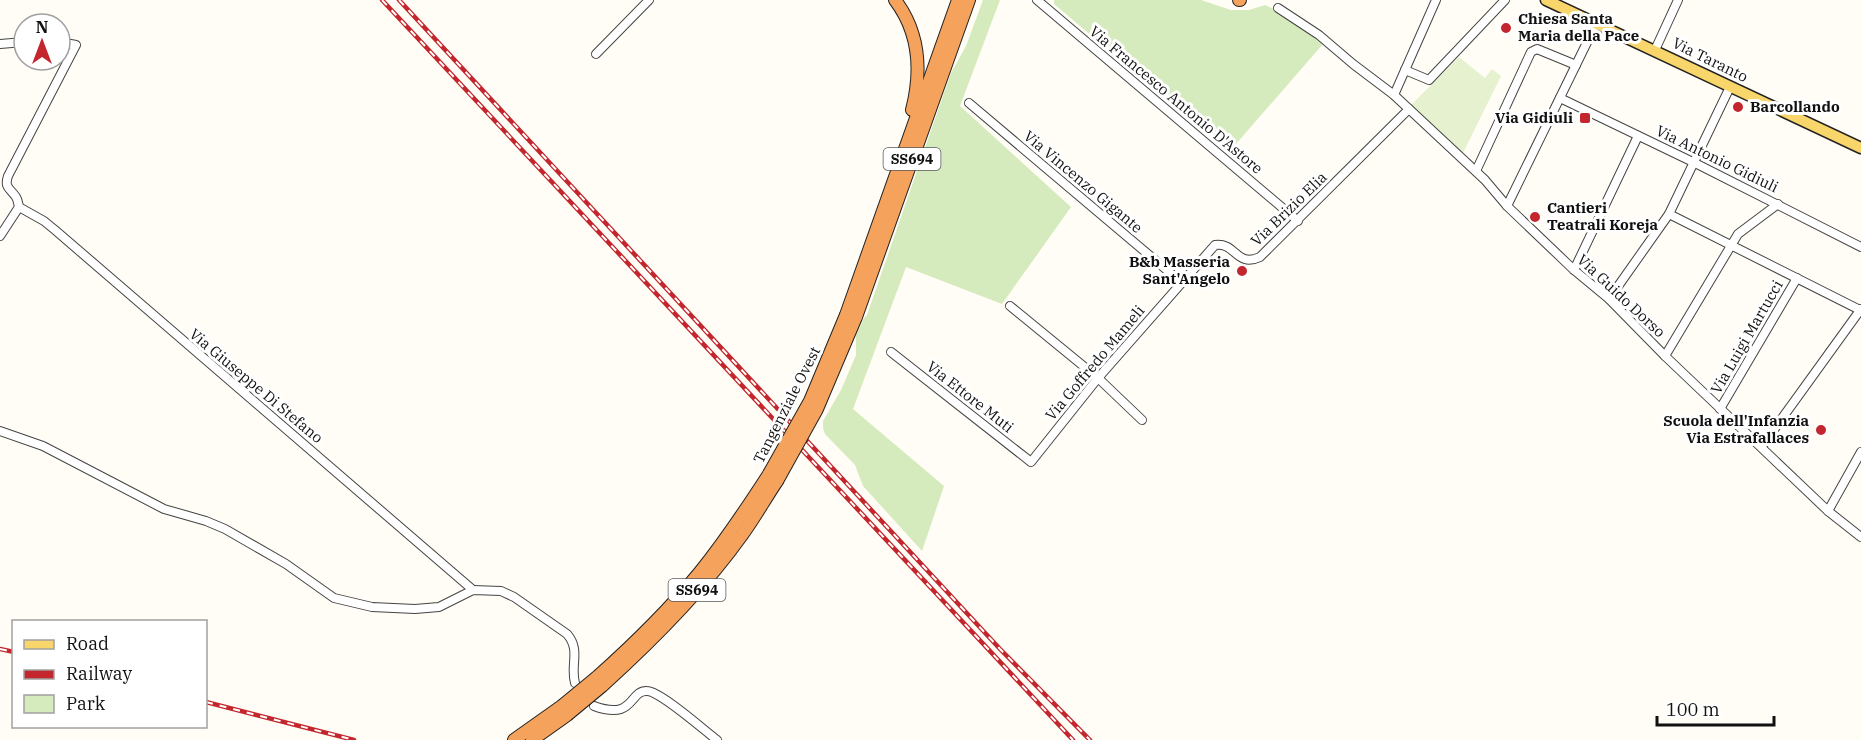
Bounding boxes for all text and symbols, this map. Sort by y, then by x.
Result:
place label: Chiesa Santa Maria della Pace [1518,9,1639,45]
north arrow [12,12,72,72]
text: N [36,17,48,37]
street label: Via Francesco Antonio D'Astore [1086,21,1267,178]
marker: Chiesa Santa Maria della Pace [1499,21,1513,35]
street label: Via Taranto [1669,33,1751,86]
place label: Barcollando [1750,97,1840,116]
marker: Barcollando [1731,100,1745,114]
place label: Via Gidiuli [1495,108,1573,127]
marker: Via Gidiuli [1578,111,1592,125]
street label: Via Antonio Gidiuli [1653,121,1782,197]
street label: Via Vincenzo Gigante [1020,126,1147,237]
road number: SS694 [884,148,940,170]
street label: Via Brizio Elia [1247,167,1331,250]
place label: Cantieri Teatrali Koreja [1547,198,1659,234]
marker: Cantieri Teatrali Koreja [1528,210,1542,224]
street label: Via Guido Dorso [1573,250,1669,341]
place label: B&b Masseria Sant'Angelo [1129,252,1230,288]
marker: B&b Masseria Sant'Angelo [1235,264,1249,278]
street label: Via Luigi Martucci [1706,276,1787,397]
street label: Via Goffredo Mameli [1041,301,1148,424]
street label: Via Giuseppe Di Stefano [186,324,327,447]
street label: Tangenziale Ovest [749,343,824,466]
street label: Via Ettore Muti [923,357,1018,437]
place label: Scuola dell'Infanzia Via Estrafallaces [1663,411,1809,447]
marker: Scuola dell'Infanzia Via Estrafallaces [1814,423,1828,437]
road number: SS694 [668,579,726,601]
legend [12,620,207,728]
text: Road [66,632,109,655]
text: Railway [66,662,132,685]
scale bar [1657,689,1774,727]
text: Park [66,692,106,715]
text: 100 m [1666,698,1720,721]

